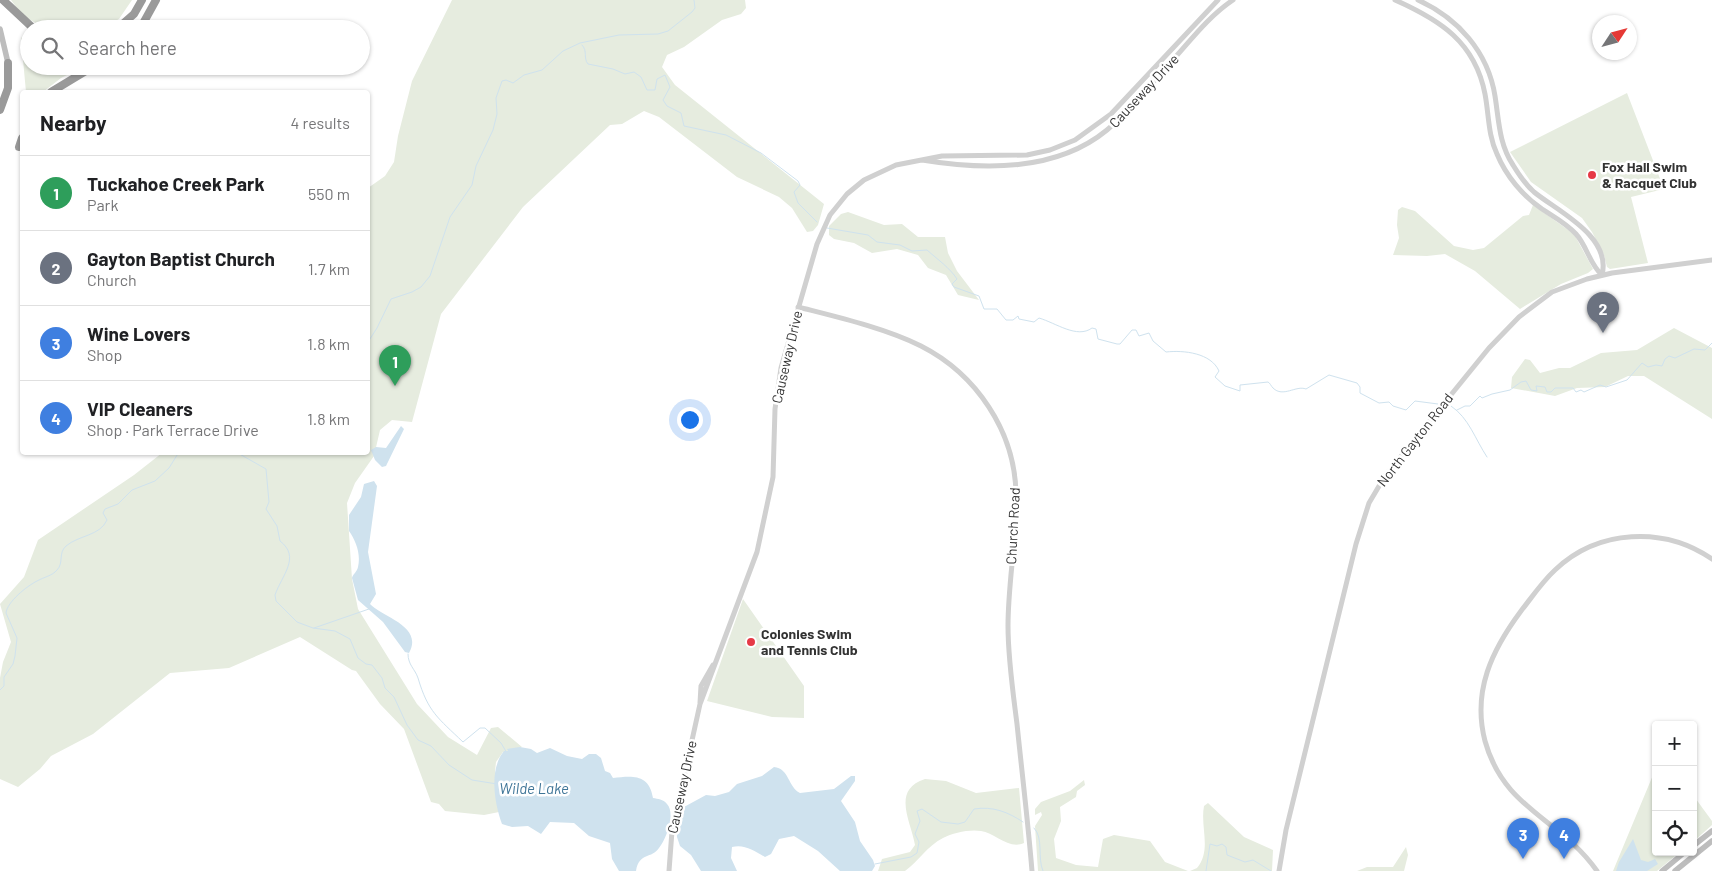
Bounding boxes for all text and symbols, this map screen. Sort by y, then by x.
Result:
north arrow [1592,15,1637,60]
search box [20,20,370,75]
icon: search [38,34,66,62]
text: Search here [78,36,177,59]
street label: Causeway Drive [1105,50,1182,131]
text: Nearby [40,110,106,135]
text: 4 results [290,113,350,132]
place label: Fox Hall Swim & Racquet Club [1602,158,1697,191]
marker: Fox Hall Swim & Racquet Club [1586,169,1598,181]
text: Tuckahoe Creek Park [87,172,265,195]
text: 1 [53,184,59,203]
text: 550 m [308,184,350,203]
text: Park [87,195,118,214]
text: Gayton Baptist Church [87,247,275,270]
text: 2 [52,259,60,278]
text: 1.7 km [308,259,350,278]
text: Church [87,270,137,289]
pin: 2 [1587,292,1619,333]
street label: Causeway Drive [768,309,805,405]
text: Wine Lovers [87,322,190,345]
text: 3 [52,334,60,353]
text: 1.8 km [307,334,350,353]
text: Shop [87,345,122,364]
pin: 1 [379,345,411,386]
street label: North Gayton Road [1373,390,1456,490]
text: VIP Cleaners [87,397,193,420]
your location [677,407,703,433]
text: 4 [51,409,61,428]
text: 1.8 km [307,409,350,428]
text: Shop · Park Terrace Drive [87,420,259,439]
street label: Church Road [1002,487,1023,565]
place label: Colonies Swim and Tennis Club [761,625,858,658]
marker: Colonies Swim and Tennis Club [745,636,757,648]
map controls [1652,721,1697,856]
button: + [1652,721,1697,766]
street label: Causeway Drive [663,739,700,835]
button: − [1652,766,1697,811]
water label: Wilde Lake [499,779,569,797]
button: locate [1652,811,1697,856]
pin: 3 [1507,818,1539,859]
pin: 4 [1548,818,1580,859]

